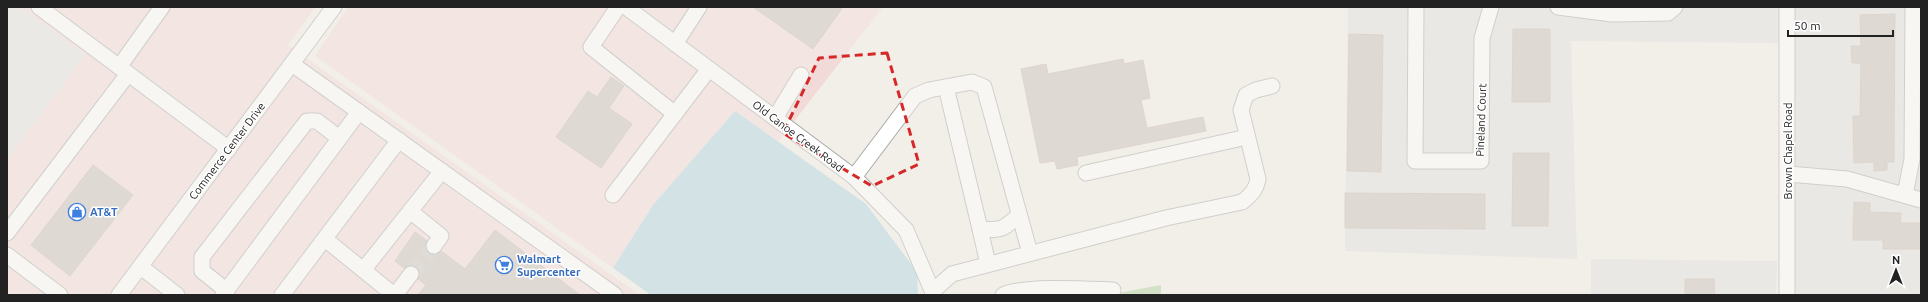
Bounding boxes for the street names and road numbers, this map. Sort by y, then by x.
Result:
street label: Pineland Court [1474,82,1488,157]
street label: Old Canoe Creek Road [750,98,846,174]
street label: Commerce Center Drive [187,100,267,202]
street label: Brown Chapel Road [1782,103,1794,199]

